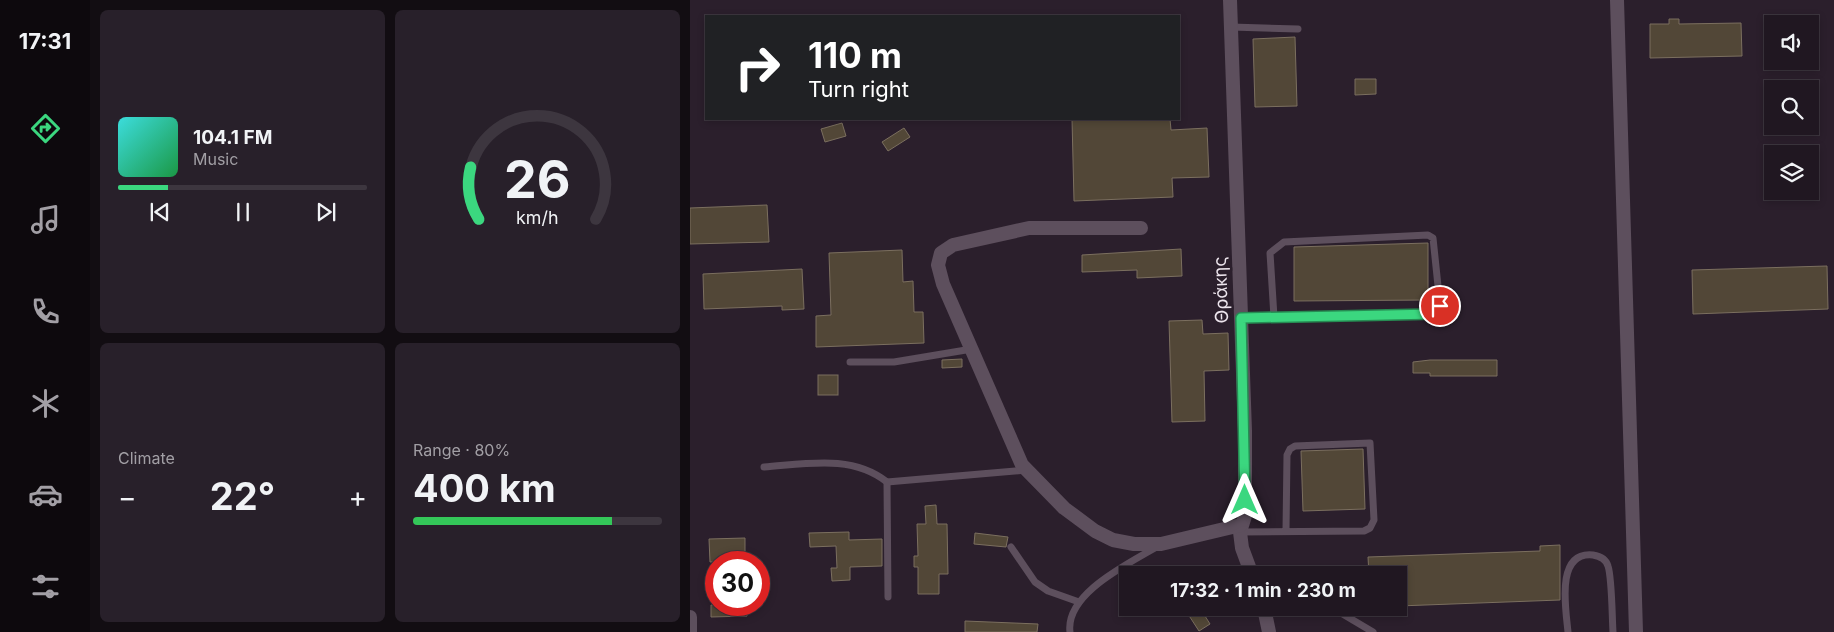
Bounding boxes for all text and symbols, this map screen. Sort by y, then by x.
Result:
map controls [1764,15,1819,200]
button: sound [1764,15,1819,70]
text: 17:31 [19,28,71,54]
text: 110 m [808,34,902,76]
icon: right [725,35,790,100]
text: Turn right [808,76,909,102]
button: search [1764,80,1819,135]
icon: directions [28,111,63,146]
text: 104.1 FM [193,126,272,149]
button: layers [1764,145,1819,200]
text: 26 [504,148,571,211]
text: Music [193,149,238,169]
icon: previous [146,198,174,226]
icon: pause [229,198,257,226]
icon: next [312,198,340,226]
icon: music [28,202,63,237]
text: km/h [516,207,559,228]
street label: Θράκης [1209,256,1232,324]
pin [1419,285,1461,327]
icon: arrive [1426,292,1454,320]
icon: phone [28,294,63,329]
icon: climate [28,386,63,421]
text: Range · 80% [413,440,510,460]
text: Climate [118,448,175,468]
text: 400 km [413,465,556,511]
text: 22° [210,473,275,519]
position arrow [1218,473,1270,525]
icon: car [28,477,63,512]
text: − [118,480,137,514]
text: + [348,480,367,514]
speed limit sign: 30 [705,551,770,616]
icon: filters [28,569,63,604]
text: 17:32 · 1 min · 230 m [1170,579,1356,602]

